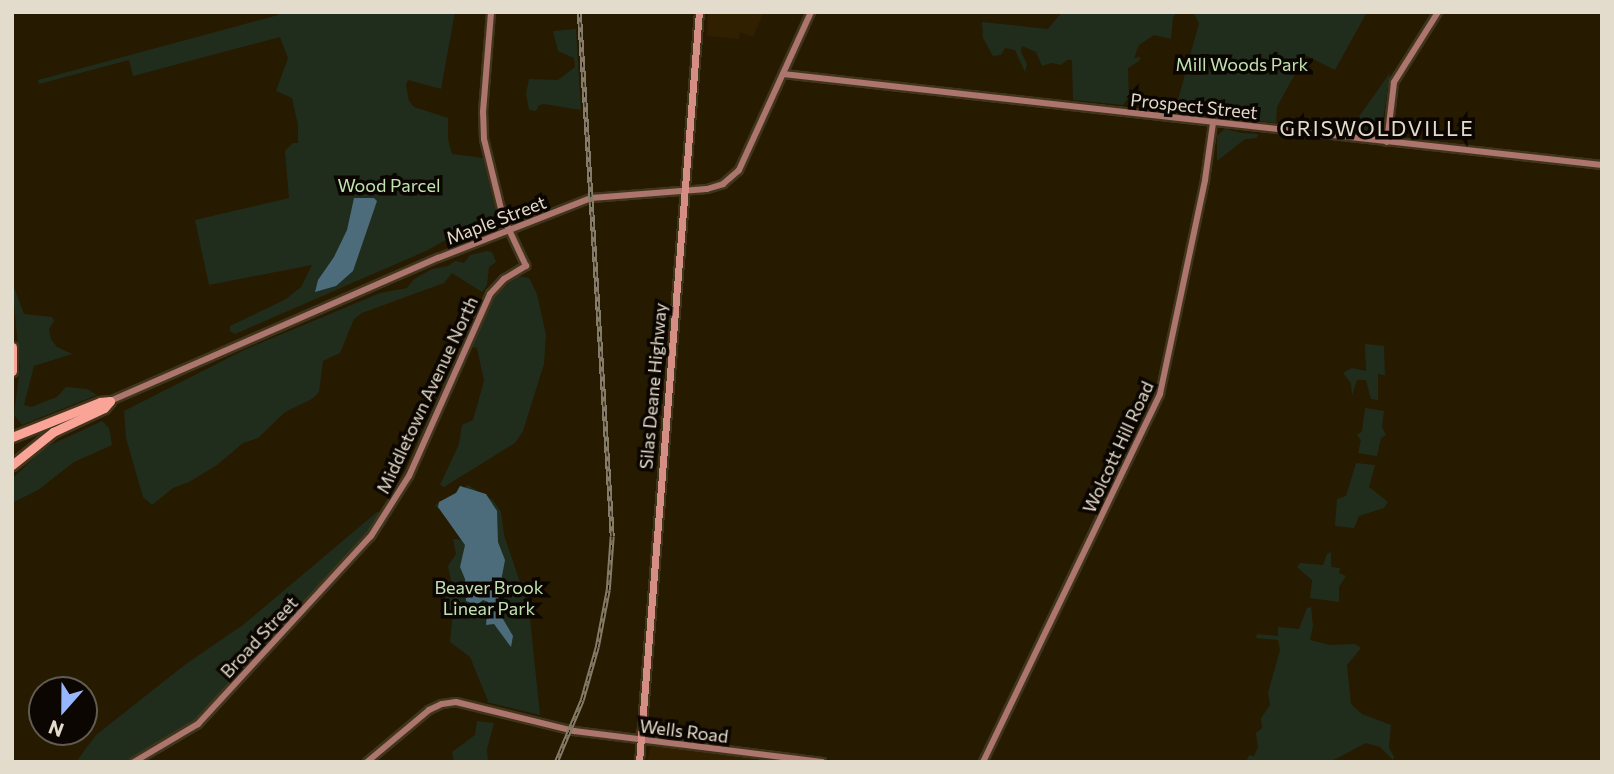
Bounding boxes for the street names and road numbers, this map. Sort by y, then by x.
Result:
street label: Prospect Street [1129,89,1259,123]
street label: Maple Street [443,191,549,249]
street label: Middletown Avenue North [372,293,482,497]
street label: Silas Deane Highway [635,302,671,470]
street label: Wolcott Hill Road [1078,378,1158,516]
street label: Broad Street [216,592,302,682]
street label: Wells Road [638,715,730,747]

